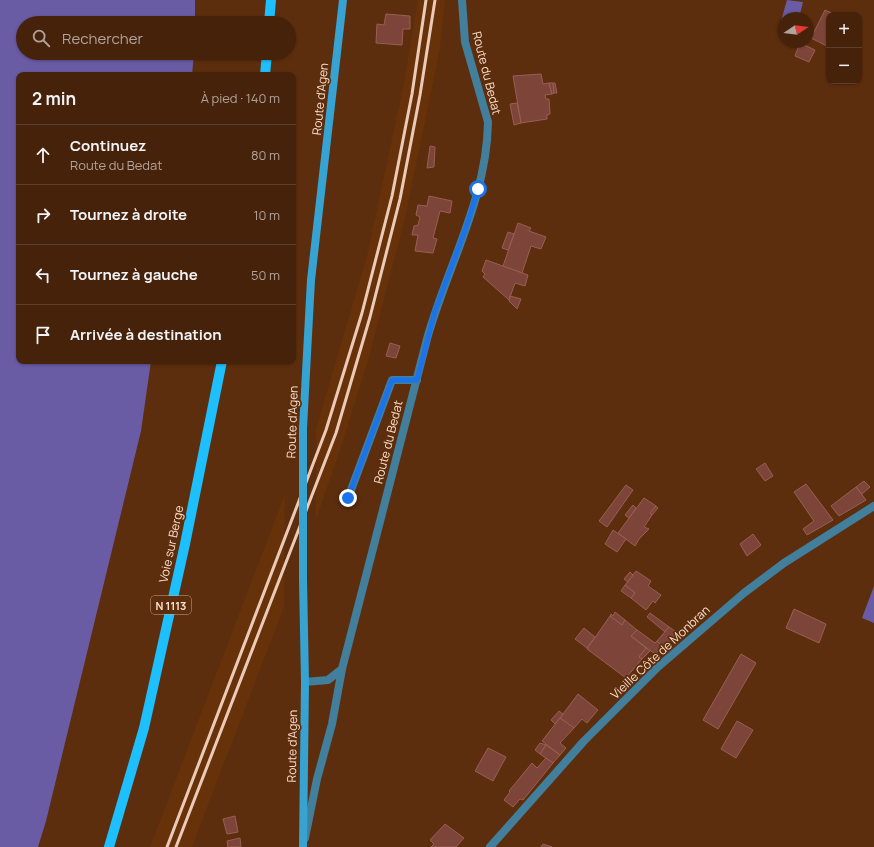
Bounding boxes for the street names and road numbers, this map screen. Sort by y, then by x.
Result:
street label: Route du Bedat [468,30,506,117]
street label: Route d'Agen [308,62,332,136]
street label: Route d'Agen [282,385,302,459]
street label: Route du Bedat [369,398,407,485]
street label: Voie sur Berge [155,504,187,584]
road number: N 1113 [151,596,191,614]
street label: Vieille Côte de Monbran [607,601,713,703]
street label: Route d'Agen [283,710,301,782]

